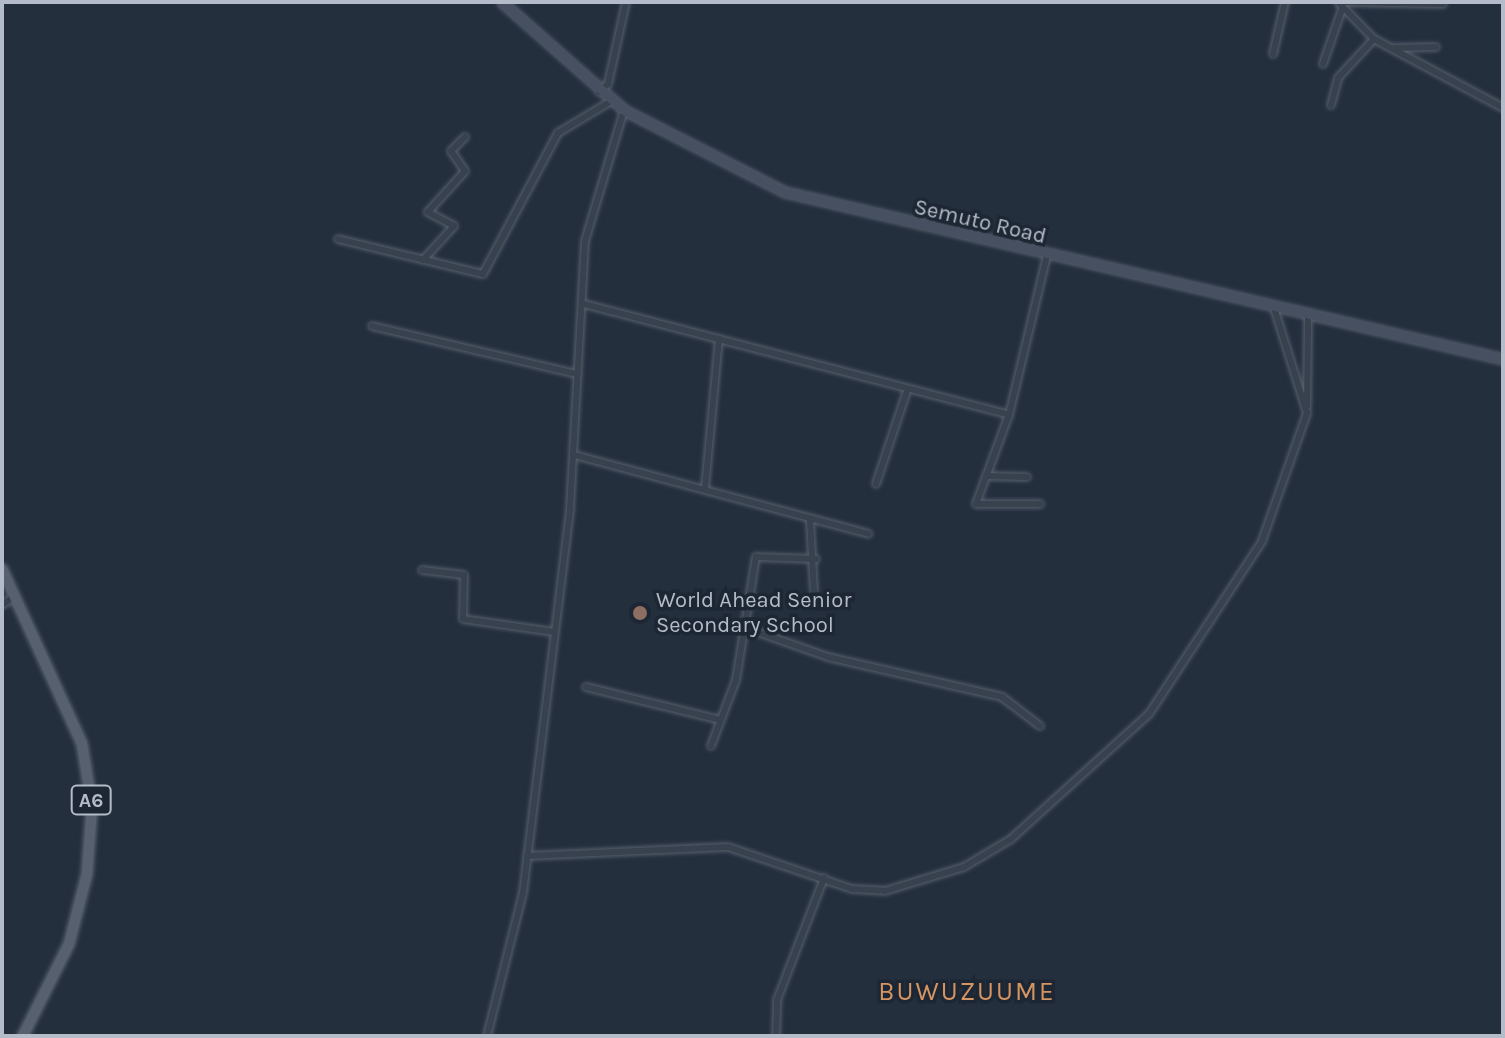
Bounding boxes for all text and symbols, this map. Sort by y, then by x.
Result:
street label: Semuto Road [911,194,1049,250]
place label: World Ahead Senior Secondary School [656,587,851,638]
marker: World Ahead Senior Secondary School [631,604,649,622]
road number: A6 [69,784,113,816]
district label: BUWUZUUME [878,976,1056,1008]

